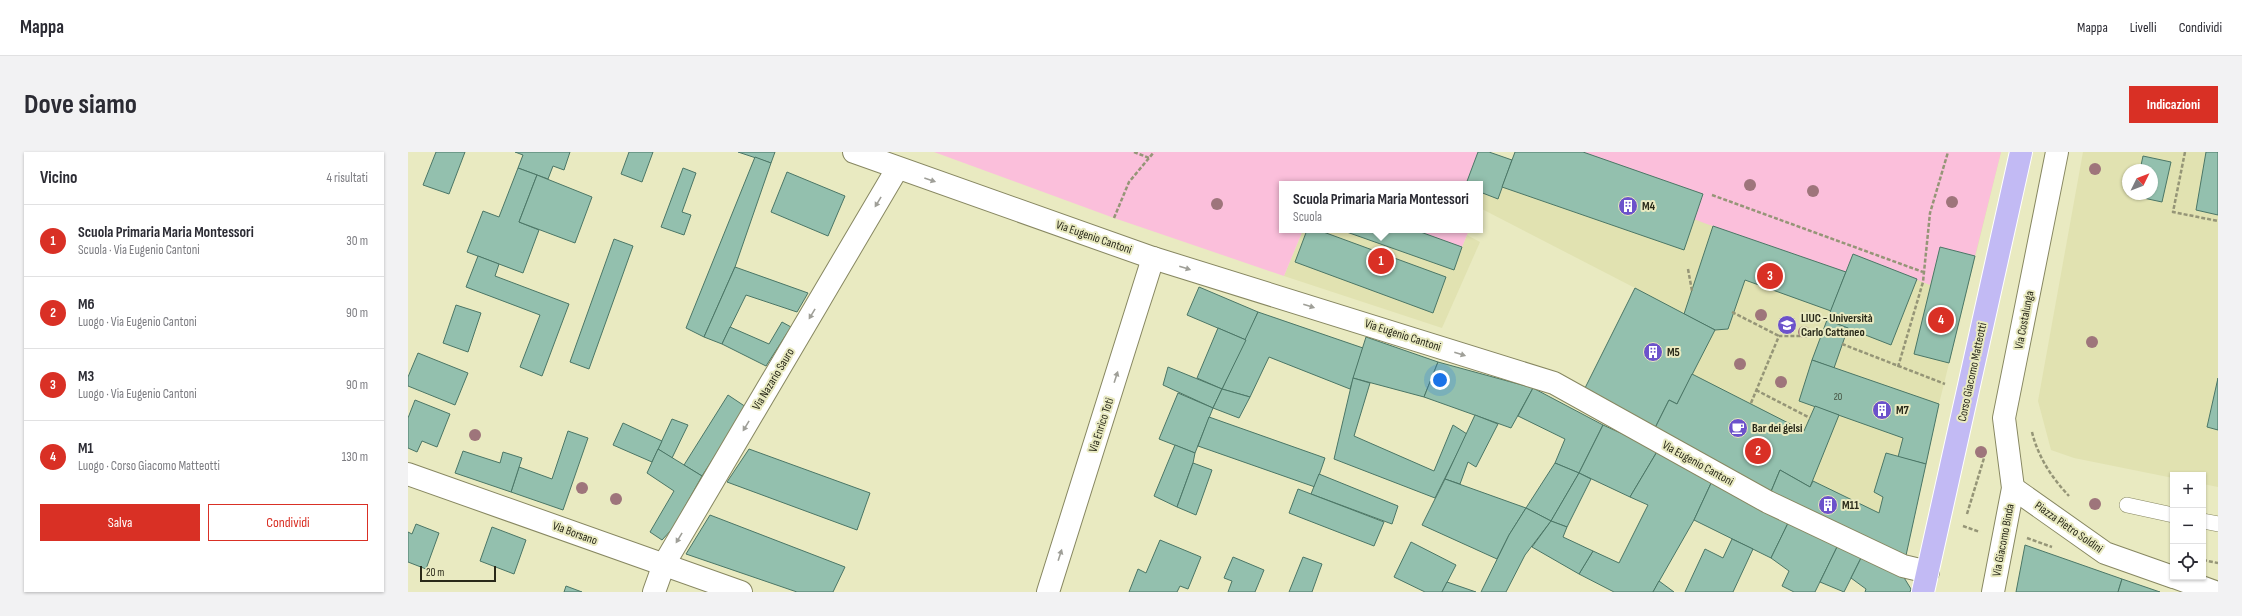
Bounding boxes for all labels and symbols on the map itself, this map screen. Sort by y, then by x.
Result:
north arrow [2122,164,2158,200]
one-way arrow [924,177,936,183]
building icon: M4 [1617,195,1639,217]
one-way arrow [874,196,881,208]
place label: M4 [1642,199,1656,214]
street label: Via Eugenio Cantoni [1054,217,1134,257]
pin: 1 [1368,246,1394,276]
pin: 3 [1757,261,1783,291]
one-way arrow [1179,265,1191,271]
street label: Via Costalunga [2011,289,2038,350]
one-way arrow [1304,303,1316,309]
pin: 4 [1928,305,1954,335]
one-way arrow [808,308,815,320]
place label: LIUC - Università Carlo Cattaneo [1801,311,1873,340]
school or university icon: LIUC - Università Carlo Cattaneo [1776,314,1798,336]
street label: Via Eugenio Cantoni [1363,316,1443,355]
street label: Corso Giacomo Matteotti [1955,321,1990,423]
building icon: M5 [1642,341,1664,363]
place label: M5 [1667,345,1680,360]
street label: Via Nazario Sauro [749,346,798,413]
one-way arrow [1454,351,1466,357]
your location [1430,370,1450,390]
one-way arrow [1113,371,1119,383]
house number: 20 [1834,391,1842,403]
street label: Via Enrico Toti [1086,396,1117,454]
building icon: M7 [1871,399,1893,421]
place label: M7 [1896,403,1910,418]
cafe icon: Bar dei gelsi [1727,417,1749,439]
one-way arrow [742,420,749,432]
place label: Bar dei gelsi [1752,421,1803,436]
pin: 2 [1745,436,1771,466]
street label: Via Eugenio Cantoni [1659,438,1736,489]
building icon: M11 [1817,494,1839,516]
place label: M11 [1842,498,1859,513]
street label: Piazza Pietro Soldini [2032,498,2106,556]
street label: Via Giacomo Binda [1989,502,2018,578]
street label: Via Borsano [550,518,599,549]
one-way arrow [676,532,683,544]
one-way arrow [1057,548,1063,560]
scale bar [420,564,496,583]

